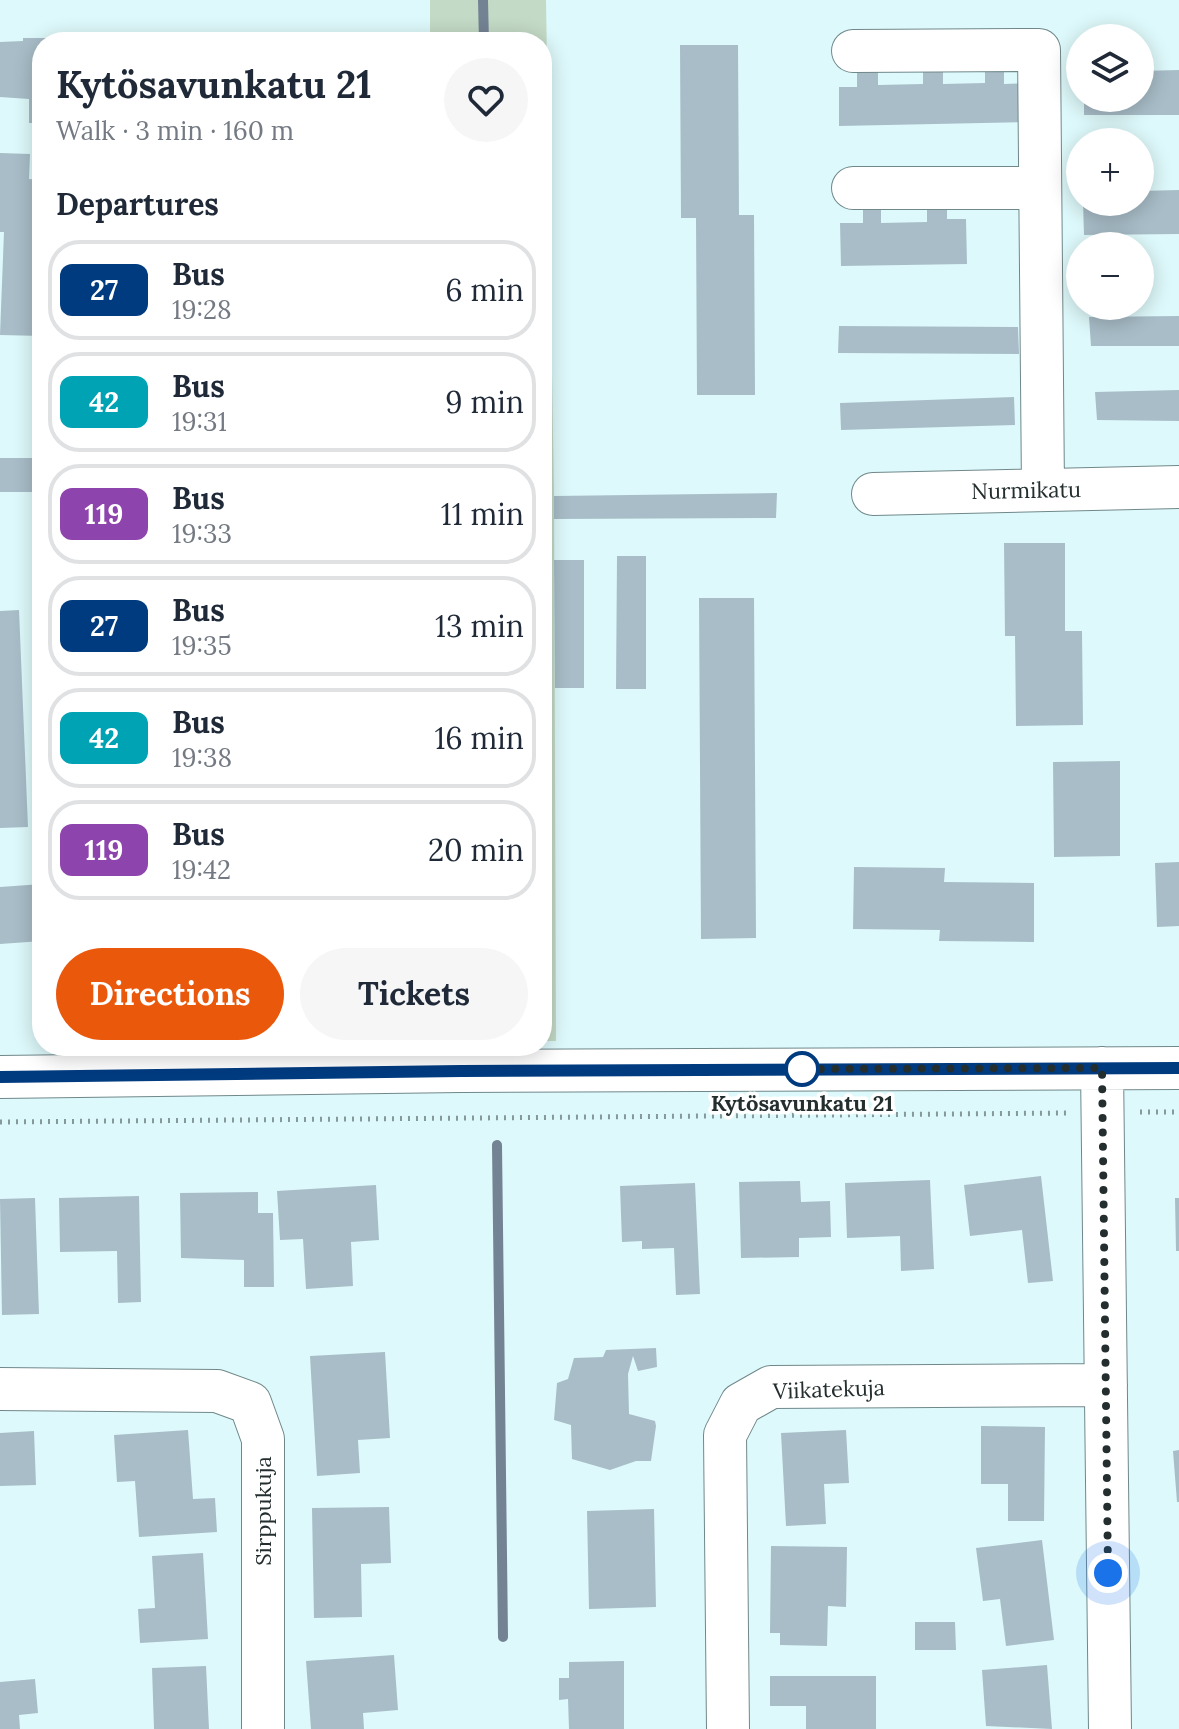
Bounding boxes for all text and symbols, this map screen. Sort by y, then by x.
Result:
map controls [1066,24,1154,320]
button: layers [1066,24,1154,112]
button: heart [444,58,528,142]
text: Kytösavunkatu 21 [56,60,372,108]
text: Walk · 3 min · 160 m [56,114,294,147]
button: + [1066,128,1154,216]
text: Departures [56,185,219,223]
button: − [1066,232,1154,320]
text: Bus [172,255,225,293]
text: 6 min [445,271,524,309]
text: 27 [90,272,118,308]
text: 19:28 [172,293,232,326]
text: Bus [172,367,225,405]
text: 9 min [445,383,524,421]
text: 42 [89,384,119,420]
text: 19:31 [172,405,227,438]
street label: Nurmikatu [971,475,1081,505]
text: Bus [172,479,225,517]
text: 11 min [441,495,524,533]
text: 119 [85,496,123,532]
text: 19:33 [172,517,232,550]
text: Bus [172,591,225,629]
text: 13 min [435,607,524,645]
text: 27 [90,608,118,644]
text: 19:35 [172,629,232,662]
text: Bus [172,703,225,741]
text: 16 min [434,719,524,757]
text: 42 [89,720,119,756]
text: 19:38 [172,741,232,774]
text: Bus [172,815,225,853]
text: 20 min [428,831,524,869]
text: 119 [85,832,123,868]
text: 19:42 [172,853,231,886]
button: Directions [56,948,284,1040]
button: Tickets [300,948,528,1040]
marker: Kytösavunkatu 21 [785,1052,819,1086]
place label: Kytösavunkatu 21 [711,1089,893,1117]
street label: Viikatekuja [772,1373,885,1405]
street label: Sirppukuja [249,1456,277,1566]
your location [1088,1553,1128,1593]

